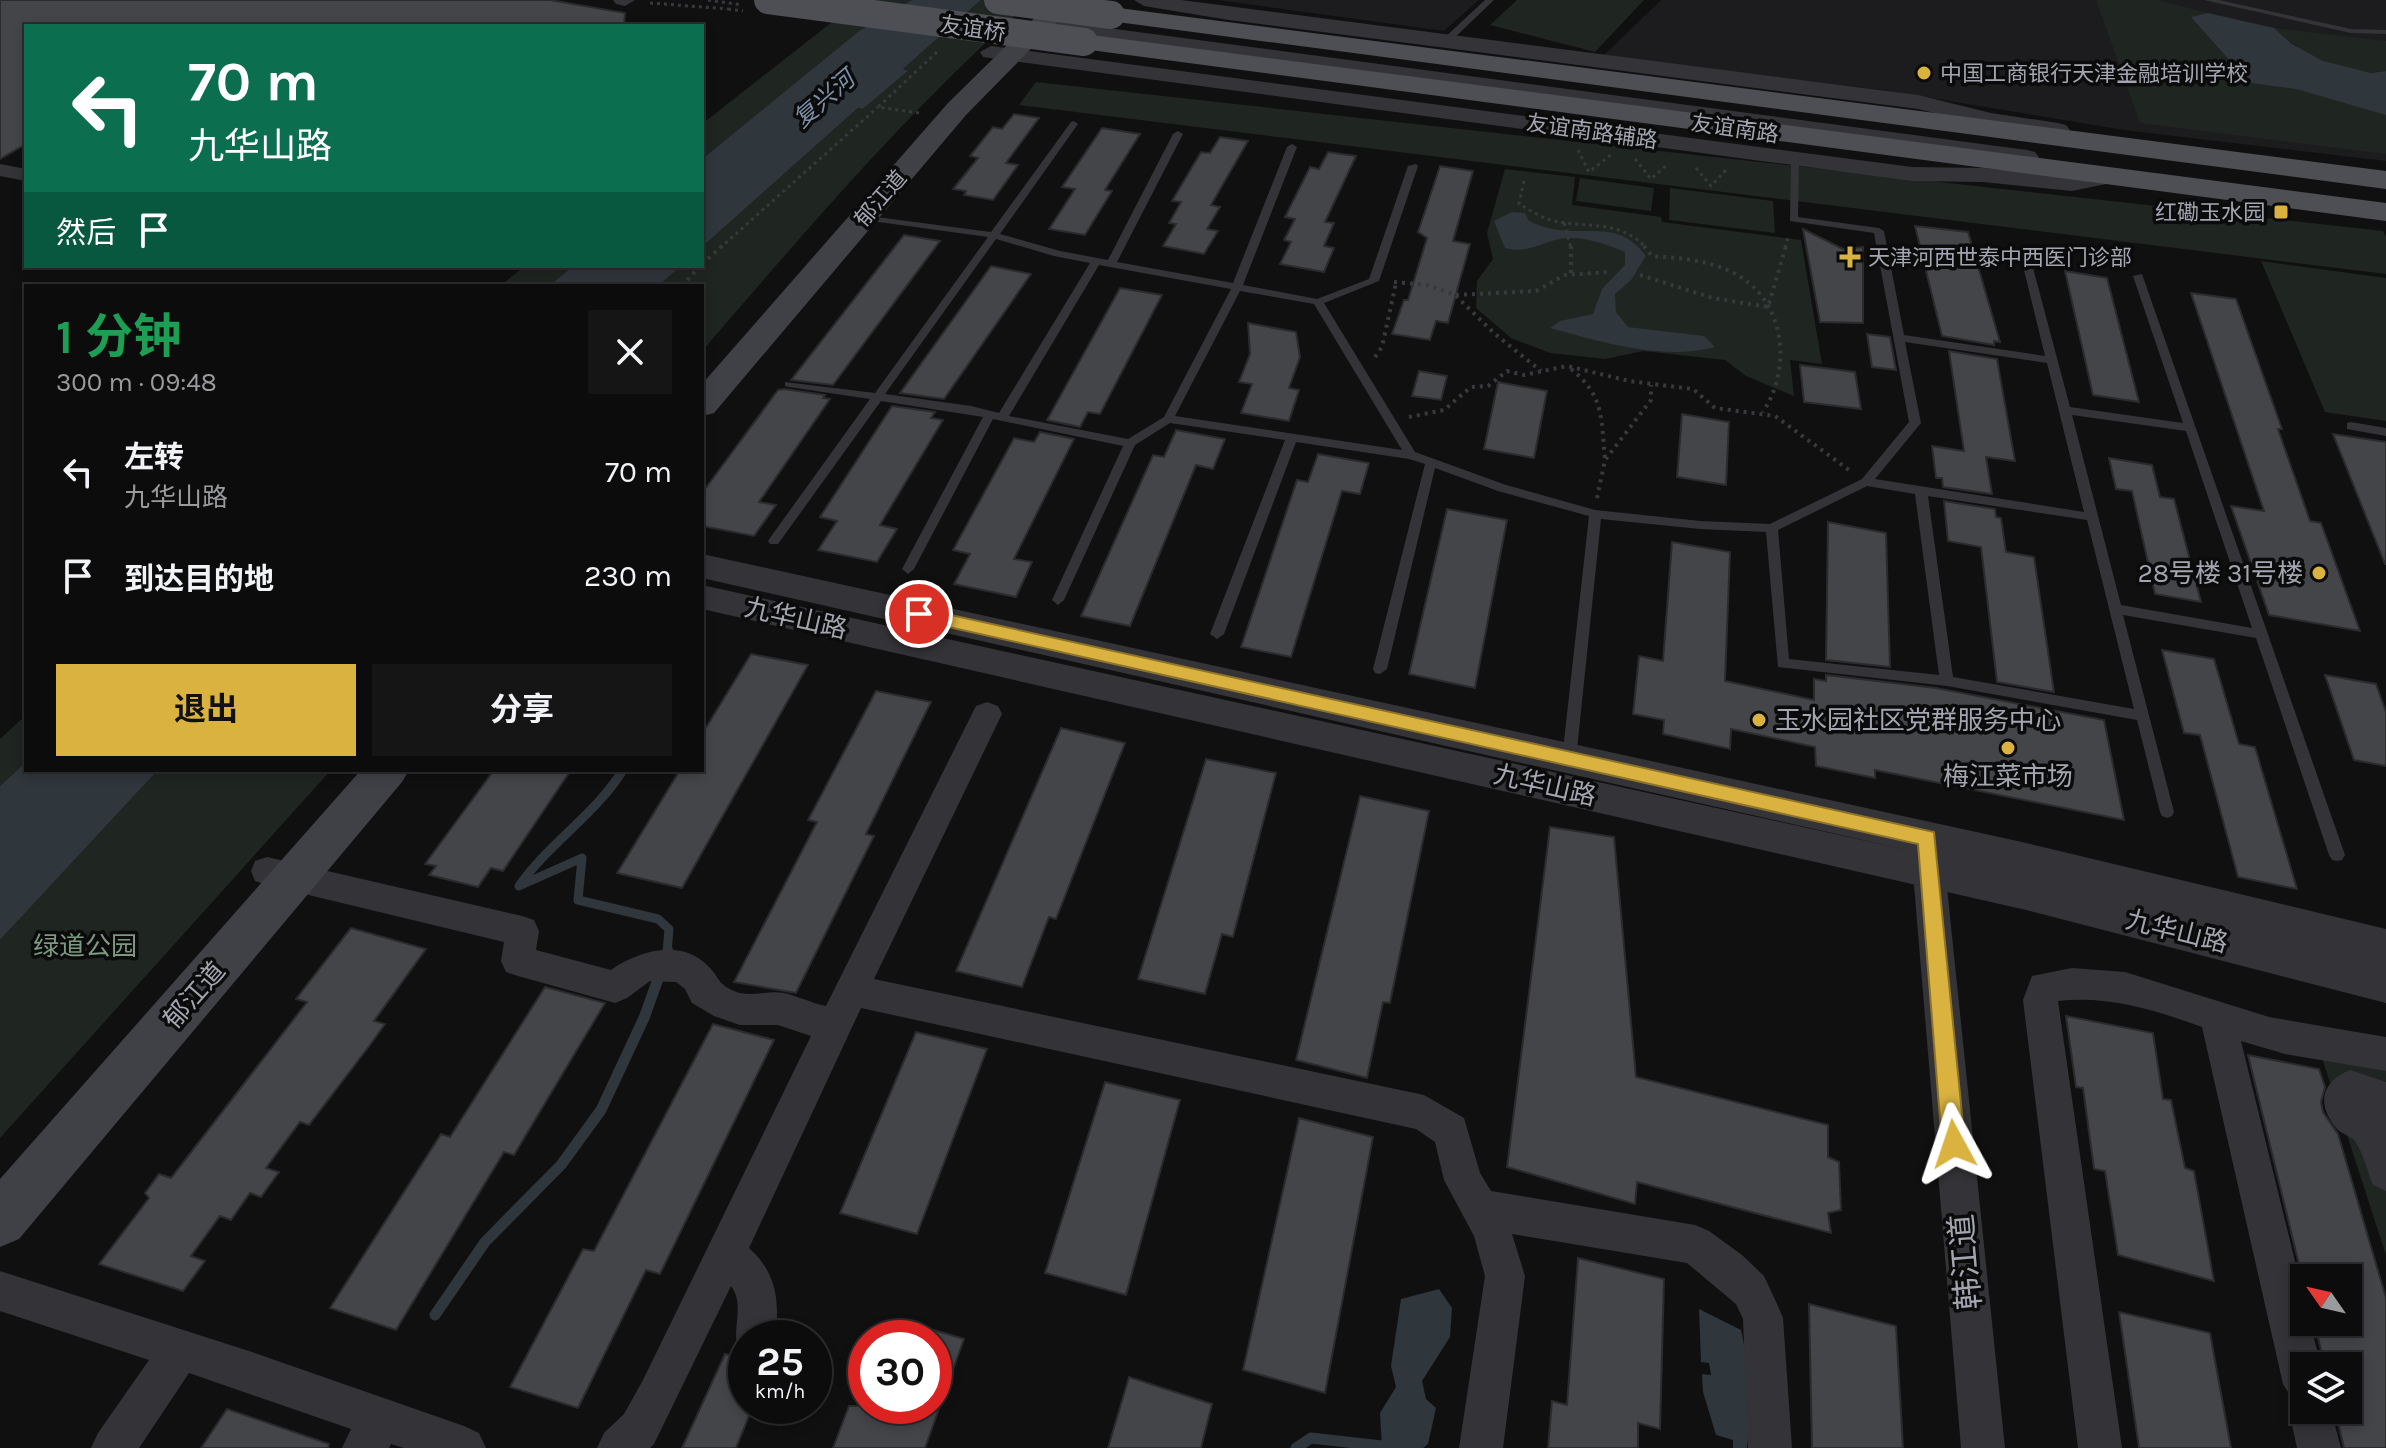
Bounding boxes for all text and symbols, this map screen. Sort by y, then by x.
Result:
street label: 友谊桥 [938,12,1007,46]
text: 70 m [188,49,319,114]
icon: left [56,56,160,160]
place label: 中国工商银行天津金融培训学校 [1940,61,2248,87]
water label: 复兴河 [788,62,863,133]
marker: 中国工商银行天津金融培训学校 [1915,64,1933,82]
street label: 友谊南路辅路 [1525,110,1659,154]
street label: 友谊南路 [1689,110,1780,148]
text: 九华山路 [188,125,332,167]
street label: 郁江道 [849,165,912,232]
place label: 红磡玉水园 [2155,200,2265,226]
marker: 红磡玉水园 [2272,203,2290,221]
icon: arrive [132,208,176,252]
text: 然后 [56,215,116,251]
place label: 天津河西世泰中西医门诊部 [1868,245,2132,271]
marker: 天津河西世泰中西医门诊部 [1839,246,1861,268]
text: 1 分钟 [56,309,181,365]
button: close [588,310,672,394]
text: 300 m · 09:48 [56,367,217,398]
text: 左转 [124,439,184,475]
icon: left [56,450,100,494]
text: 70 m [605,454,672,490]
text: 九华山路 [124,482,228,513]
icon: arrive [56,554,100,598]
text: 230 m [584,558,672,594]
place label: 28号楼 31号楼 [2138,558,2303,589]
text: 到达目的地 [124,561,274,597]
marker: 28号楼 31号楼 [2310,564,2328,582]
pin [885,580,953,648]
street label: 九华山路 [742,592,850,645]
icon: arrive [897,592,941,636]
button: 退出 [56,664,356,756]
button: 分享 [372,664,672,756]
place label: 玉水园社区党群服务中心 [1775,705,2061,736]
marker: 玉水园社区党群服务中心 [1750,711,1768,729]
marker: 梅江菜市场 [1999,739,2017,757]
street label: 九华山路 [1491,759,1599,812]
place label: 梅江菜市场 [1943,761,2073,792]
street label: 九华山路 [2123,904,2231,959]
park label: 绿道公园 [33,931,137,962]
street label: 郁江道 [157,956,232,1035]
position arrow [1912,1102,1996,1186]
street label: 韩江道 [1943,1213,1988,1311]
north arrow [2290,1264,2362,1336]
map controls [2290,1264,2362,1424]
speed limit sign: 30 [848,1320,952,1424]
text: 25 [756,1338,804,1385]
button: layers [2290,1352,2362,1424]
text: km/h [755,1380,805,1403]

